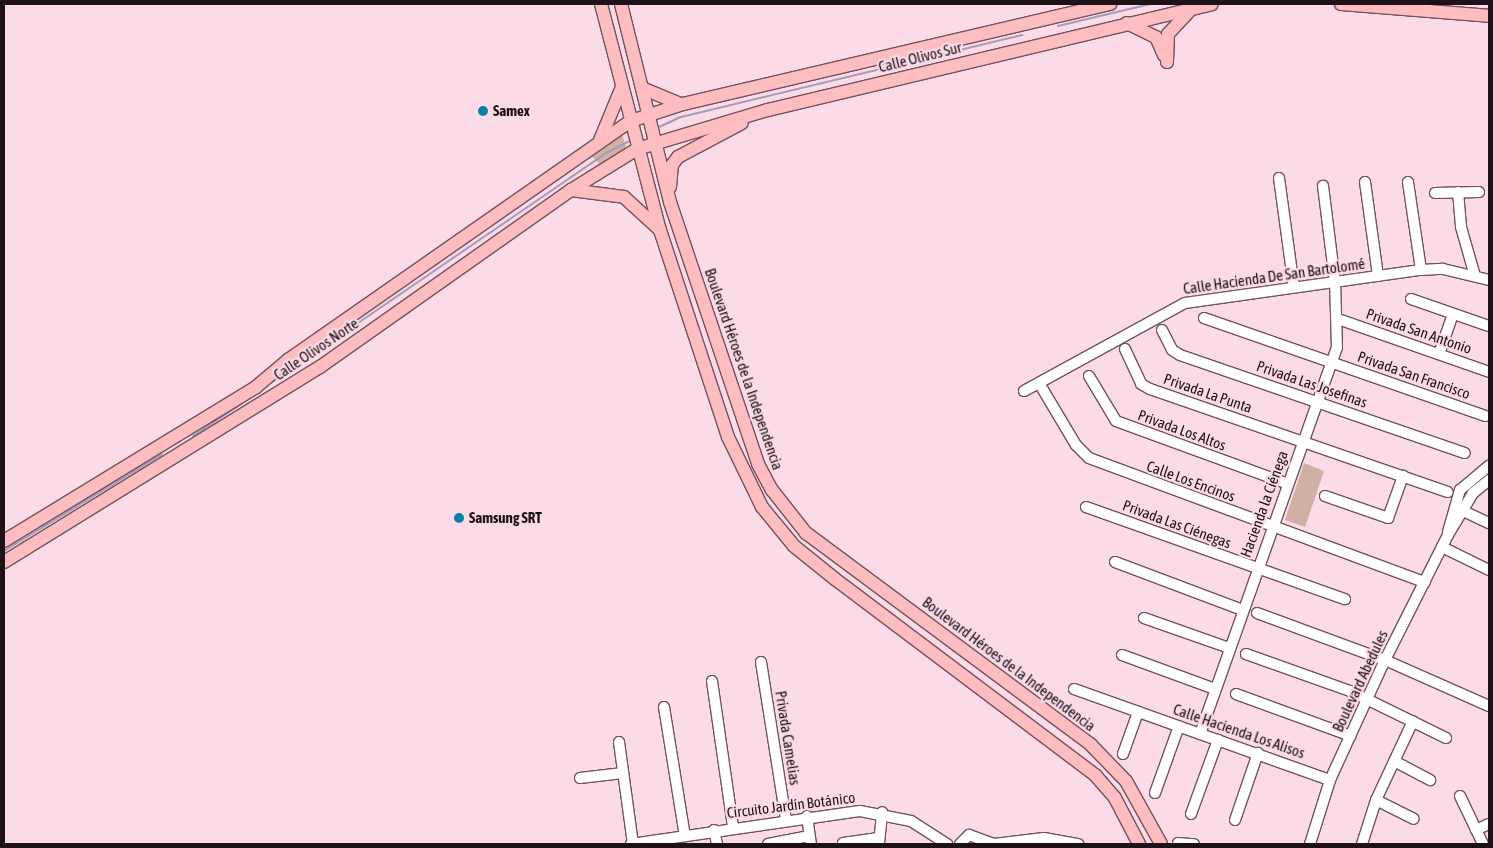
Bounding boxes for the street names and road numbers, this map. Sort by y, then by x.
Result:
street label: Calle Olivos Sur [877,38,963,76]
street label: Calle Hacienda De San Bartolomé [1182,254,1366,298]
street label: Boulevard Héroes de la Independencia [701,266,787,472]
street label: Privada San Antonio [1364,304,1474,358]
street label: Calle Olivos Norte [270,314,362,384]
street label: Privada San Francisco [1355,347,1473,403]
street label: Privada Las Josefinas [1254,357,1370,411]
street label: Privada La Punta [1161,369,1255,417]
street label: Privada Los Altos [1136,406,1228,454]
street label: Hacienda la Ciénega [1236,448,1292,560]
street label: Calle Los Encinos [1144,457,1238,505]
street label: Privada Las Ciénegas [1120,496,1234,552]
street label: Boulevard Héroes de la Independencia [919,593,1099,735]
street label: Boulevard Abedules [1329,627,1391,735]
street label: Privada Camelias [772,689,804,787]
street label: Calle Hacienda Los Alisos [1171,700,1307,762]
street label: Circuito Jardín Botánico [726,788,856,822]

